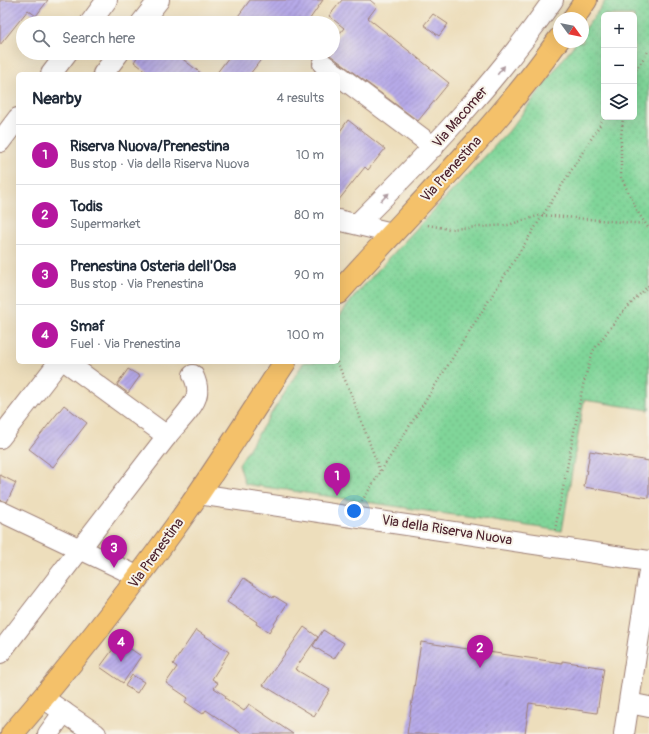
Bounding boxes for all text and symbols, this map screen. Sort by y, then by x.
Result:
north arrow [553,12,589,48]
map controls [601,12,637,120]
button: + [601,12,637,48]
search box [16,16,340,60]
icon: search [30,27,52,49]
text: Search here [62,29,135,48]
button: − [601,48,637,84]
one-way arrow [496,64,505,75]
street label: Via Macomer [429,83,491,151]
button: layers [601,84,637,120]
text: Nearby [32,88,81,109]
text: 4 results [277,90,324,106]
street label: Via Prenestina [417,133,485,205]
text: Riserva Nuova/Prenestina [70,137,229,156]
text: 1 [42,147,48,163]
text: 10 m [296,147,324,163]
text: Bus stop · Via della Riserva Nuova [70,156,249,172]
one-way arrow [380,192,390,202]
text: Todis [70,197,102,216]
text: 2 [41,207,49,223]
text: 80 m [294,207,324,223]
text: Supermarket [70,216,141,232]
text: Prenestina Osteria dell'Osa [70,257,236,276]
text: 3 [41,267,49,283]
text: 90 m [294,267,324,283]
text: Bus stop · Via Prenestina [70,276,203,292]
text: Smaf [70,317,105,336]
text: 4 [41,327,49,343]
text: 100 m [287,327,324,343]
text: Fuel · Via Prenestina [70,336,181,352]
pin: 1 [324,463,350,496]
your location [344,501,364,521]
street label: Via della Riserva Nuova [380,511,514,549]
street label: Via Prenestina [125,515,187,591]
pin: 3 [101,535,127,568]
pin: 4 [108,629,134,662]
pin: 2 [467,635,493,668]

